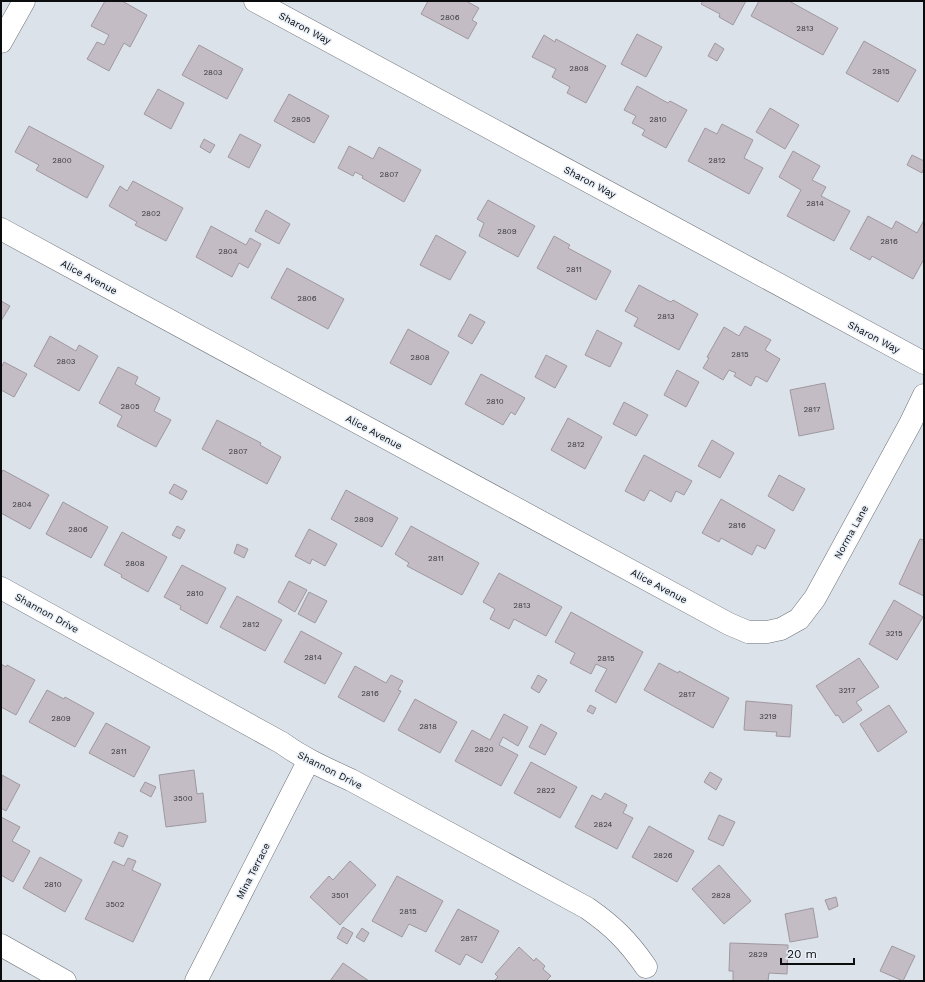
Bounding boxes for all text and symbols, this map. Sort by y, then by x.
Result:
street label: Sharon Way [277,10,334,47]
house number: 2806 [440,13,460,22]
house number: 2813 [796,24,814,33]
house number: 2808 [569,64,589,73]
house number: 2815 [872,67,890,76]
house number: 2803 [203,68,223,77]
house number: 2805 [291,115,311,124]
house number: 2810 [649,115,667,124]
house number: 2800 [52,156,72,165]
house number: 2812 [708,156,726,165]
street label: Sharon Way [562,164,619,201]
house number: 2807 [380,170,399,179]
house number: 2814 [806,199,824,208]
house number: 2802 [141,209,161,218]
house number: 2809 [497,227,517,236]
house number: 2816 [880,237,898,246]
house number: 2804 [218,247,238,256]
street label: Alice Avenue [59,258,119,297]
house number: 2811 [566,265,582,274]
house number: 2806 [297,294,317,303]
house number: 2813 [657,312,675,321]
street label: Sharon Way [846,319,903,356]
house number: 2815 [731,350,749,359]
house number: 2808 [410,353,430,362]
house number: 2803 [56,357,76,366]
house number: 2810 [486,397,504,406]
house number: 2805 [120,402,140,411]
house number: 2817 [803,405,821,414]
street label: Alice Avenue [344,413,404,452]
house number: 2812 [567,440,585,449]
house number: 2807 [229,447,248,456]
house number: 2804 [12,500,32,509]
street label: Norma Lane [832,503,870,561]
house number: 2809 [354,515,374,524]
house number: 2816 [728,521,746,530]
house number: 2806 [68,525,88,534]
house number: 2811 [428,554,444,563]
house number: 2808 [125,559,145,568]
street label: Alice Avenue [629,567,689,606]
house number: 2810 [186,589,204,598]
street label: Shannon Drive [13,591,81,635]
house number: 2813 [513,601,531,610]
house number: 2812 [242,620,260,629]
house number: 3215 [885,629,903,638]
house number: 2814 [304,653,322,662]
house number: 2815 [597,654,615,663]
house number: 3217 [839,686,856,695]
house number: 2816 [361,689,379,698]
house number: 2817 [678,690,696,699]
house number: 3219 [759,712,777,721]
house number: 2809 [51,714,71,723]
house number: 2818 [419,722,437,731]
house number: 2820 [474,745,494,754]
house number: 2811 [111,747,127,756]
street label: Shannon Drive [296,749,364,791]
house number: 2822 [537,786,556,795]
house number: 3500 [173,794,193,803]
house number: 2824 [594,820,613,829]
street label: Mina Terrace [234,841,272,901]
house number: 2826 [653,851,673,860]
house number: 2810 [44,880,62,889]
house number: 3501 [331,891,349,900]
house number: 2828 [711,891,731,900]
house number: 3502 [106,900,125,909]
house number: 2815 [399,907,417,916]
house number: 2817 [460,934,478,943]
scale bar [781,940,854,966]
text: 20 m [787,947,817,961]
house number: 2829 [748,950,768,959]

